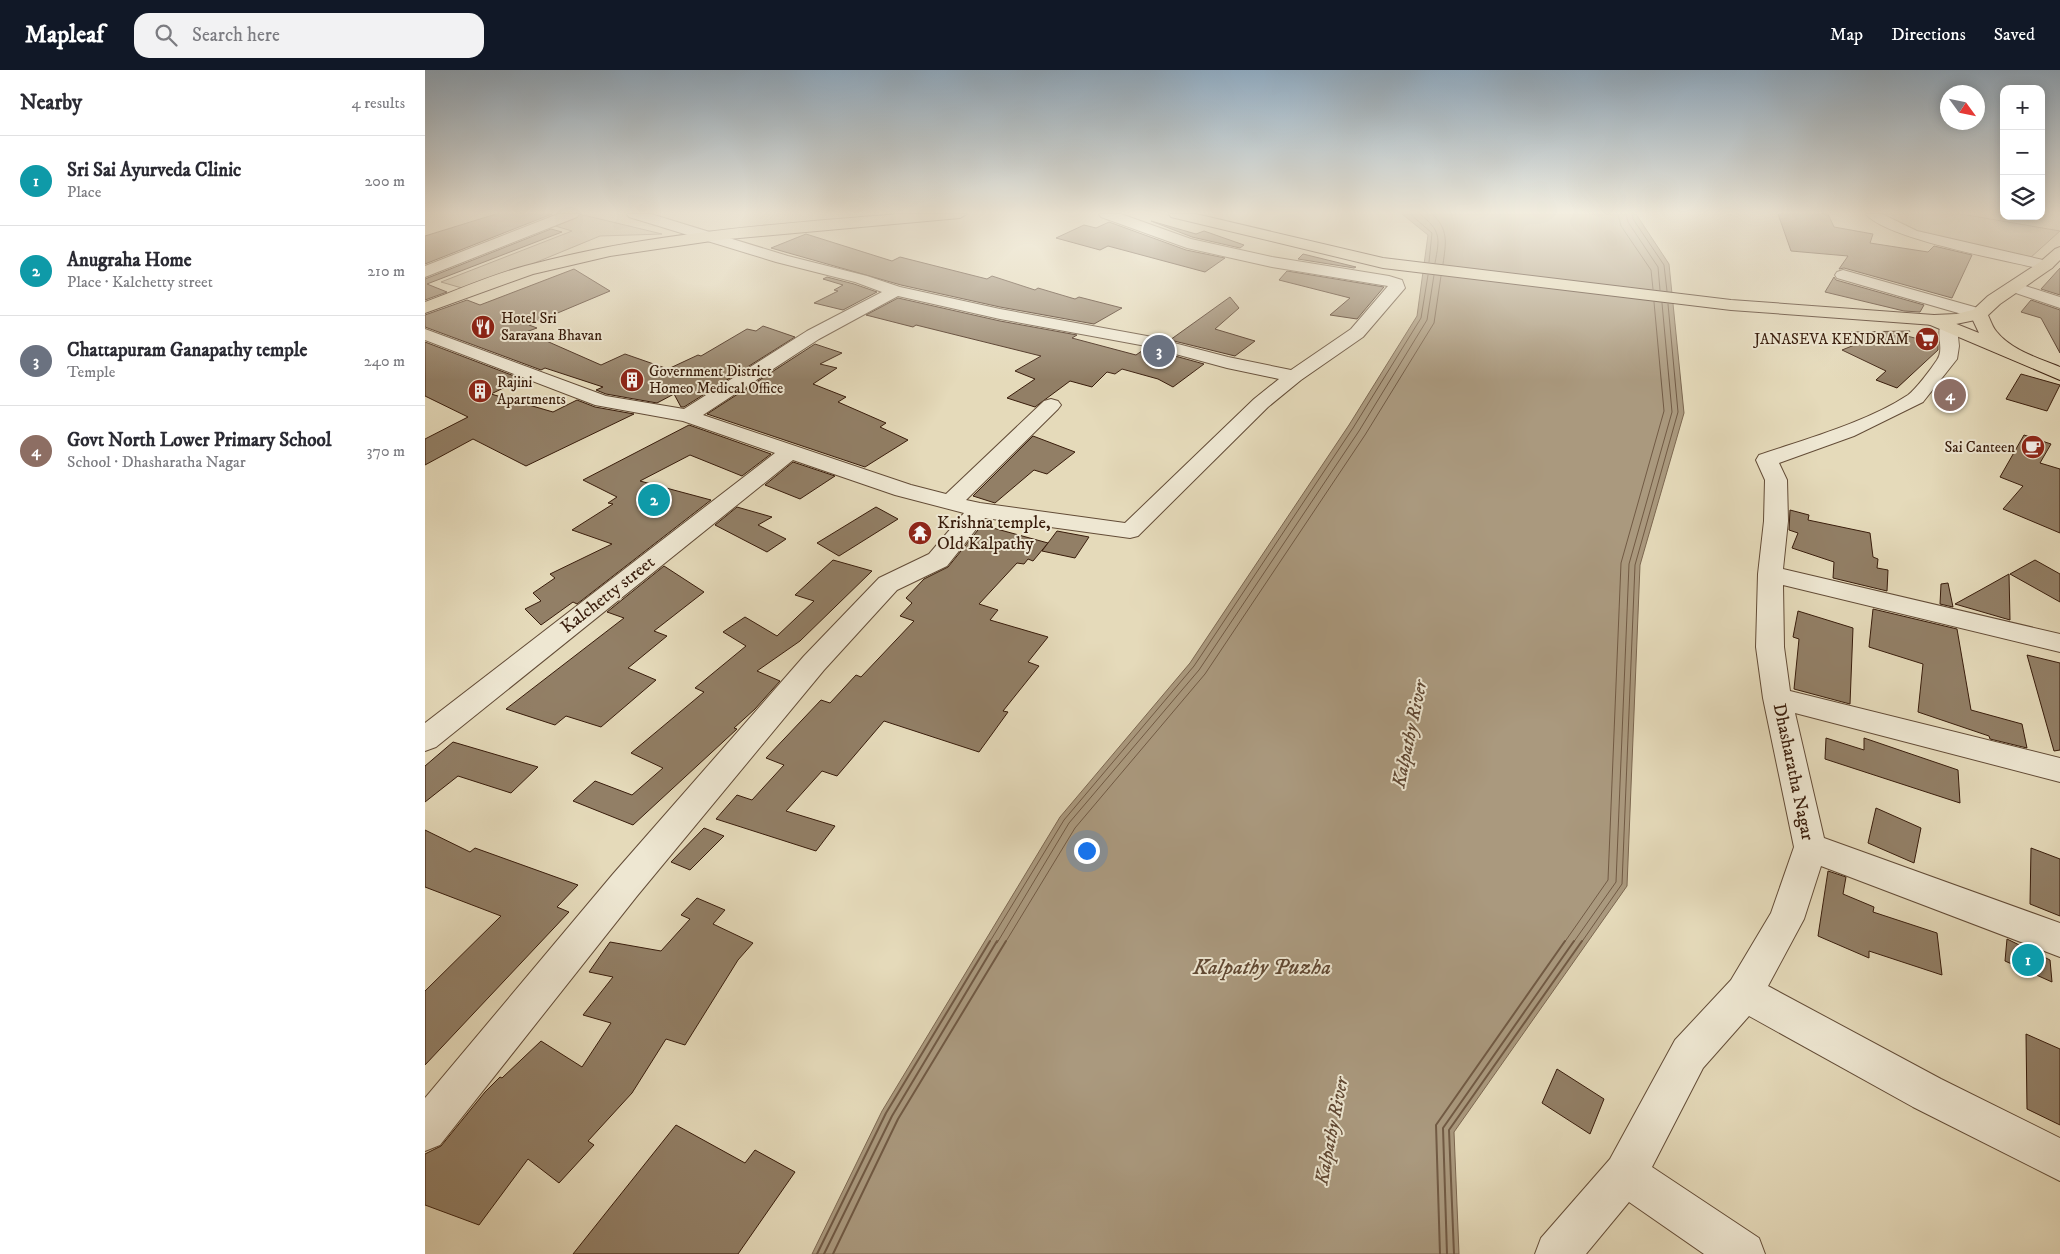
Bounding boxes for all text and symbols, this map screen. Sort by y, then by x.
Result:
search box [134,13,484,58]
text: Mapleaf [25,20,104,50]
icon: search [152,21,180,49]
text: Search here [192,24,280,47]
text: Map [1830,24,1863,46]
text: Directions [1891,24,1966,46]
text: Saved [1994,24,2035,46]
north arrow [1940,85,1985,130]
map controls [2000,85,2045,220]
button: + [2000,85,2045,130]
text: Nearby [20,90,82,116]
text: 4 results [352,93,405,113]
button: − [2000,130,2045,175]
text: Sri Sai Ayurveda Clinic [67,159,241,182]
text: 1 [33,171,39,191]
text: 200 m [364,171,405,191]
button: layers [2000,175,2045,220]
text: Place [67,182,101,202]
text: Anugraha Home [67,249,192,272]
text: 2 [32,261,40,281]
text: 210 m [367,261,405,281]
text: Place · Kalchetty street [67,272,213,292]
place label: Hotel Sri Saravana Bhavan [501,309,602,345]
restaurant icon: Hotel Sri Saravana Bhavan [470,314,496,340]
supermarket icon: JANASEVA KENDRAM [1914,326,1940,352]
place label: JANASEVA KENDRAM [1752,330,1909,349]
pin: 3 [1143,332,1175,370]
text: Chattapuram Ganapathy temple [67,339,307,362]
text: 3 [33,351,39,371]
text: 240 m [364,351,405,371]
text: Temple [67,362,115,382]
place label: Government District Homeo Medical Office [649,362,783,398]
building icon: Government District Homeo Medical Office [619,367,645,393]
place label: Rajini Apartments [497,373,566,409]
pin: 4 [1934,376,1966,414]
building icon: Rajini Apartments [467,378,493,404]
text: Govt North Lower Primary School [67,429,331,452]
cafe icon: Sai Canteen [2020,434,2046,460]
place label: Sai Canteen [1945,438,2015,457]
text: 4 [31,441,41,461]
text: 370 m [367,441,405,461]
text: School · Dhasharatha Nagar [67,452,246,472]
pin: 2 [638,481,670,519]
place label: Krishna temple, Old Kalpathy [937,512,1051,555]
temple icon: Krishna temple, Old Kalpathy [907,520,933,546]
street label: Kalchetty street [557,551,660,639]
water label: Kalpathy River [1387,676,1434,791]
street label: Dhasharatha Nagar [1768,701,1818,843]
your location [1074,838,1100,864]
pin: 1 [2012,941,2044,979]
water label: Kalpathy Puzha [1192,954,1331,981]
water label: Kalpathy River [1310,1073,1355,1188]

